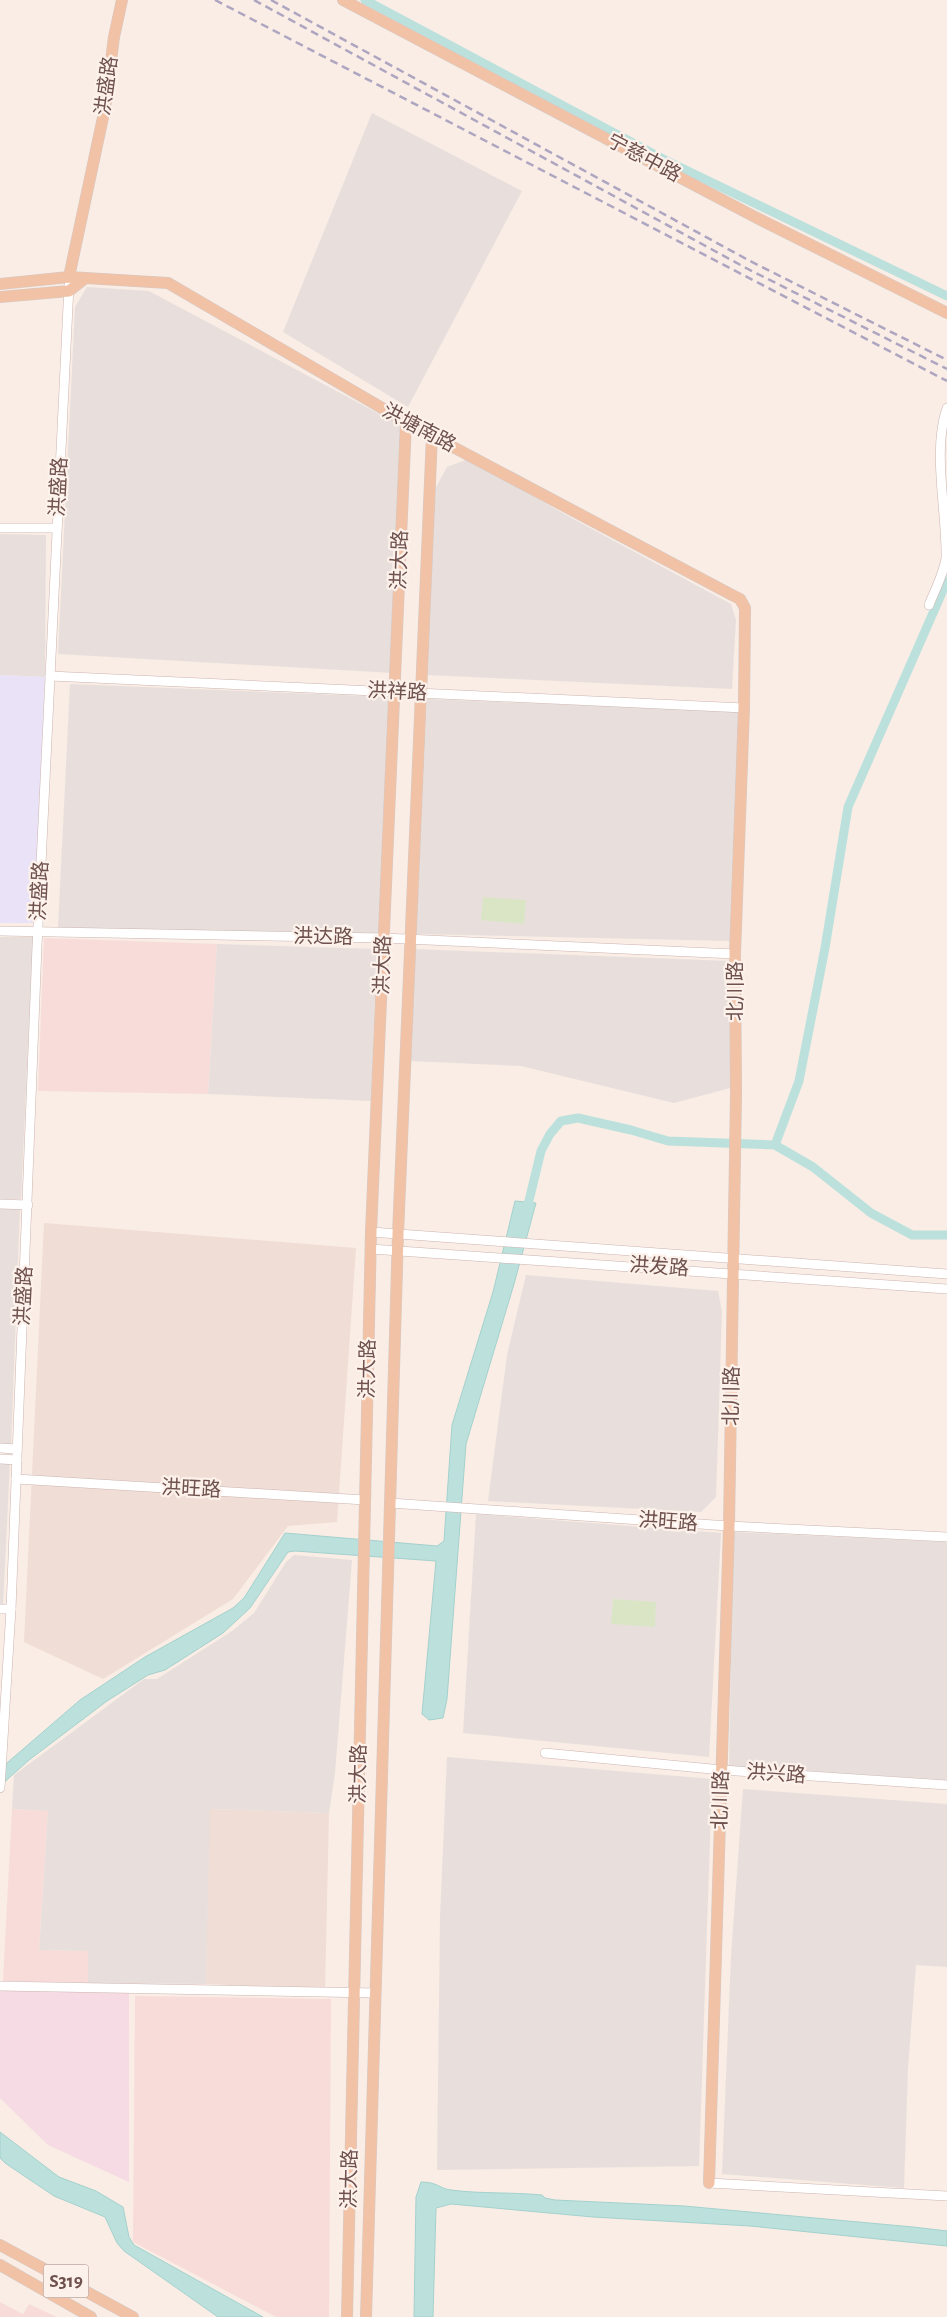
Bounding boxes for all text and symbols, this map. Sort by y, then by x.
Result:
street label: 洪盛路 [92,55,121,117]
street label: 宁慈中路 [604,130,684,186]
street label: 洪塘南路 [379,400,459,456]
street label: 洪盛路 [46,456,71,517]
street label: 洪大路 [388,530,411,590]
street label: 洪祥路 [367,679,428,704]
street label: 洪盛路 [27,860,52,921]
street label: 洪达路 [293,925,353,948]
street label: 洪大路 [371,935,394,995]
street label: 北川路 [725,961,746,1021]
street label: 洪发路 [628,1254,690,1279]
street label: 洪盛路 [11,1265,36,1326]
street label: 洪大路 [356,1339,379,1399]
street label: 北川路 [720,1366,743,1426]
street label: 洪旺路 [161,1476,222,1501]
street label: 洪旺路 [637,1509,699,1534]
street label: 洪大路 [347,1744,370,1804]
street label: 洪兴路 [745,1761,807,1786]
street label: 北川路 [709,1770,732,1830]
street label: 洪大路 [338,2149,361,2209]
road number: S319 [44,2264,88,2298]

